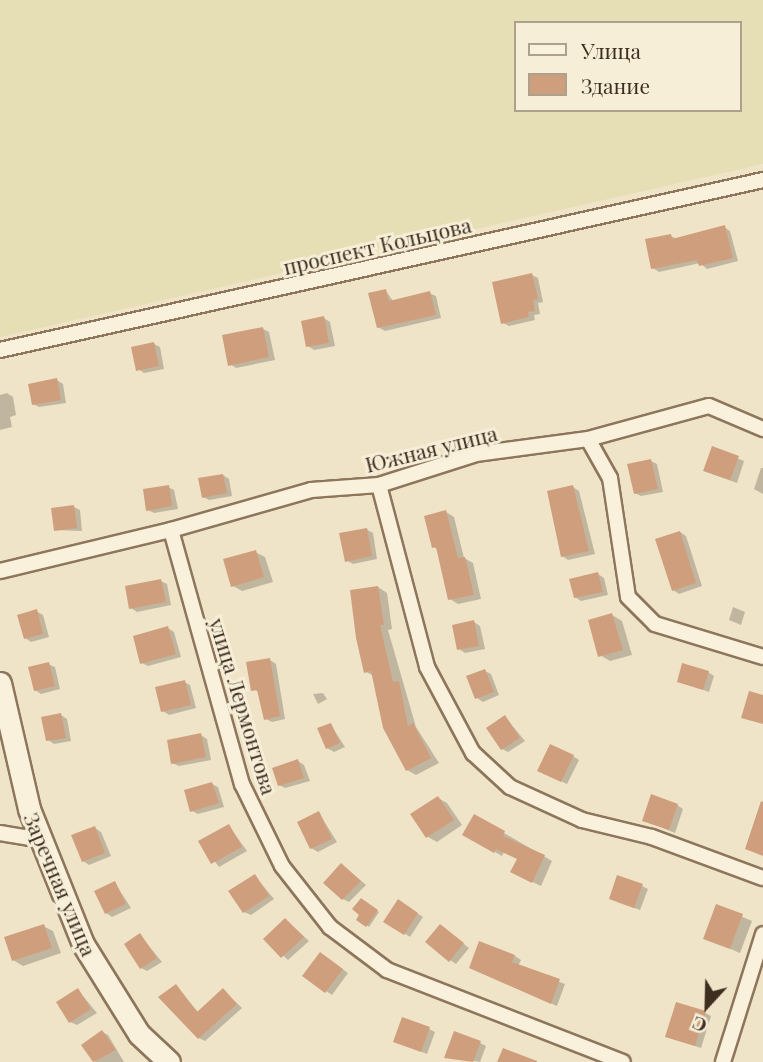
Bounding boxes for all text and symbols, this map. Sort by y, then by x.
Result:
legend [514,21,742,112]
text: Улица [581,36,641,64]
text: Здание [581,71,650,99]
street label: проспект Кольцова [281,211,473,279]
street label: Южная улица [362,419,500,477]
street label: улица Лермонтова [205,615,283,797]
street label: Заречная улица [19,809,103,959]
north arrow [672,971,742,1041]
text: С [688,1011,710,1040]

